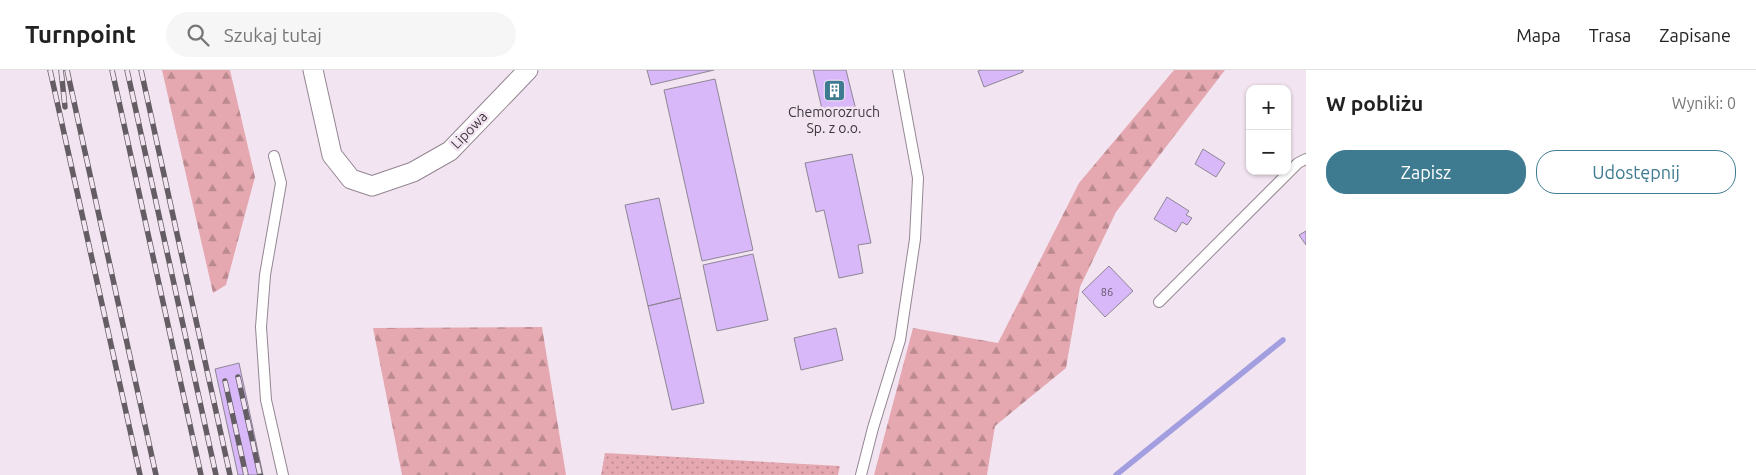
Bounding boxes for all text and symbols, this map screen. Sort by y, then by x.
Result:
search box [166,12,516,57]
text: Turnpoint [25,21,136,48]
icon: search [184,21,212,49]
text: Szukaj tutaj [224,24,322,46]
text: Mapa [1516,25,1561,45]
text: Trasa [1589,25,1631,45]
text: Zapisane [1659,25,1731,45]
building icon: Chemorozruch Sp. z o.o. [822,78,846,102]
map controls [1246,85,1291,175]
button: + [1246,85,1291,130]
text: W pobliżu [1326,91,1423,115]
text: Wyniki: 0 [1672,94,1736,112]
place label: Chemorozruch Sp. z o.o. [788,104,880,136]
street label: Lipowa [448,108,490,152]
button: − [1246,130,1291,175]
button: Zapisz [1326,150,1526,194]
button: Udostępnij [1536,150,1736,194]
house number: 86 [1101,286,1113,298]

